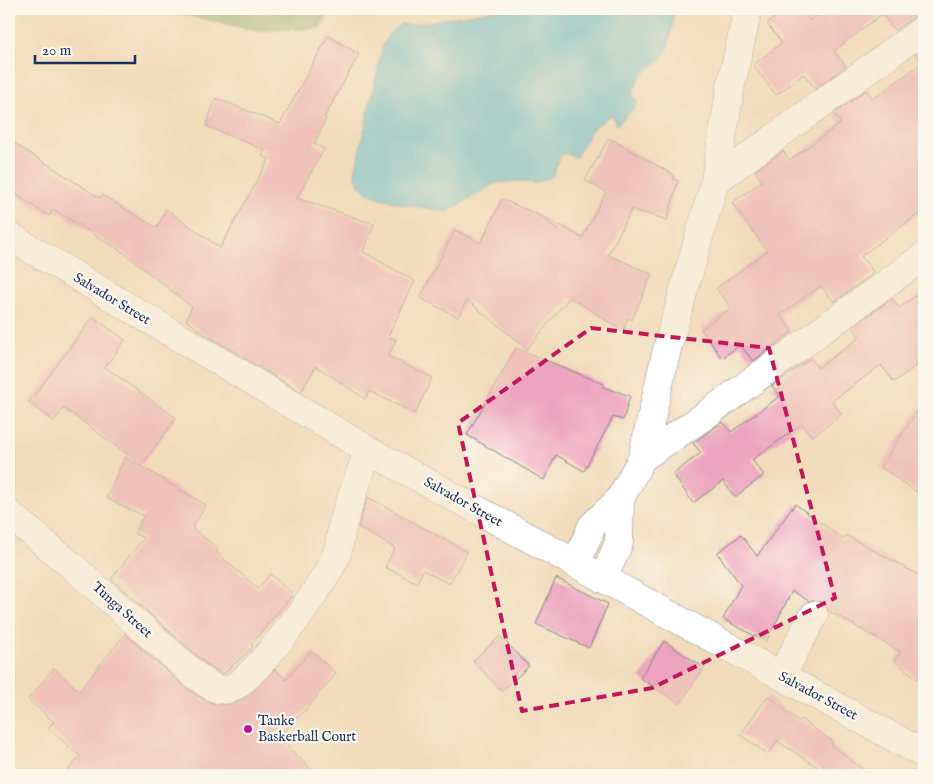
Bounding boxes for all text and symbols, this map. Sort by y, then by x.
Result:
scale bar [35,32,135,64]
text: 20 m [42,41,72,60]
street label: Salvador Street [70,269,154,329]
street label: Salvador Street [421,473,506,531]
street label: Tunga Street [88,578,156,642]
street label: Salvador Street [775,668,861,724]
place label: Tanke Baskerball Court [258,712,356,746]
marker: Tanke Baskerball Court [242,723,254,735]

